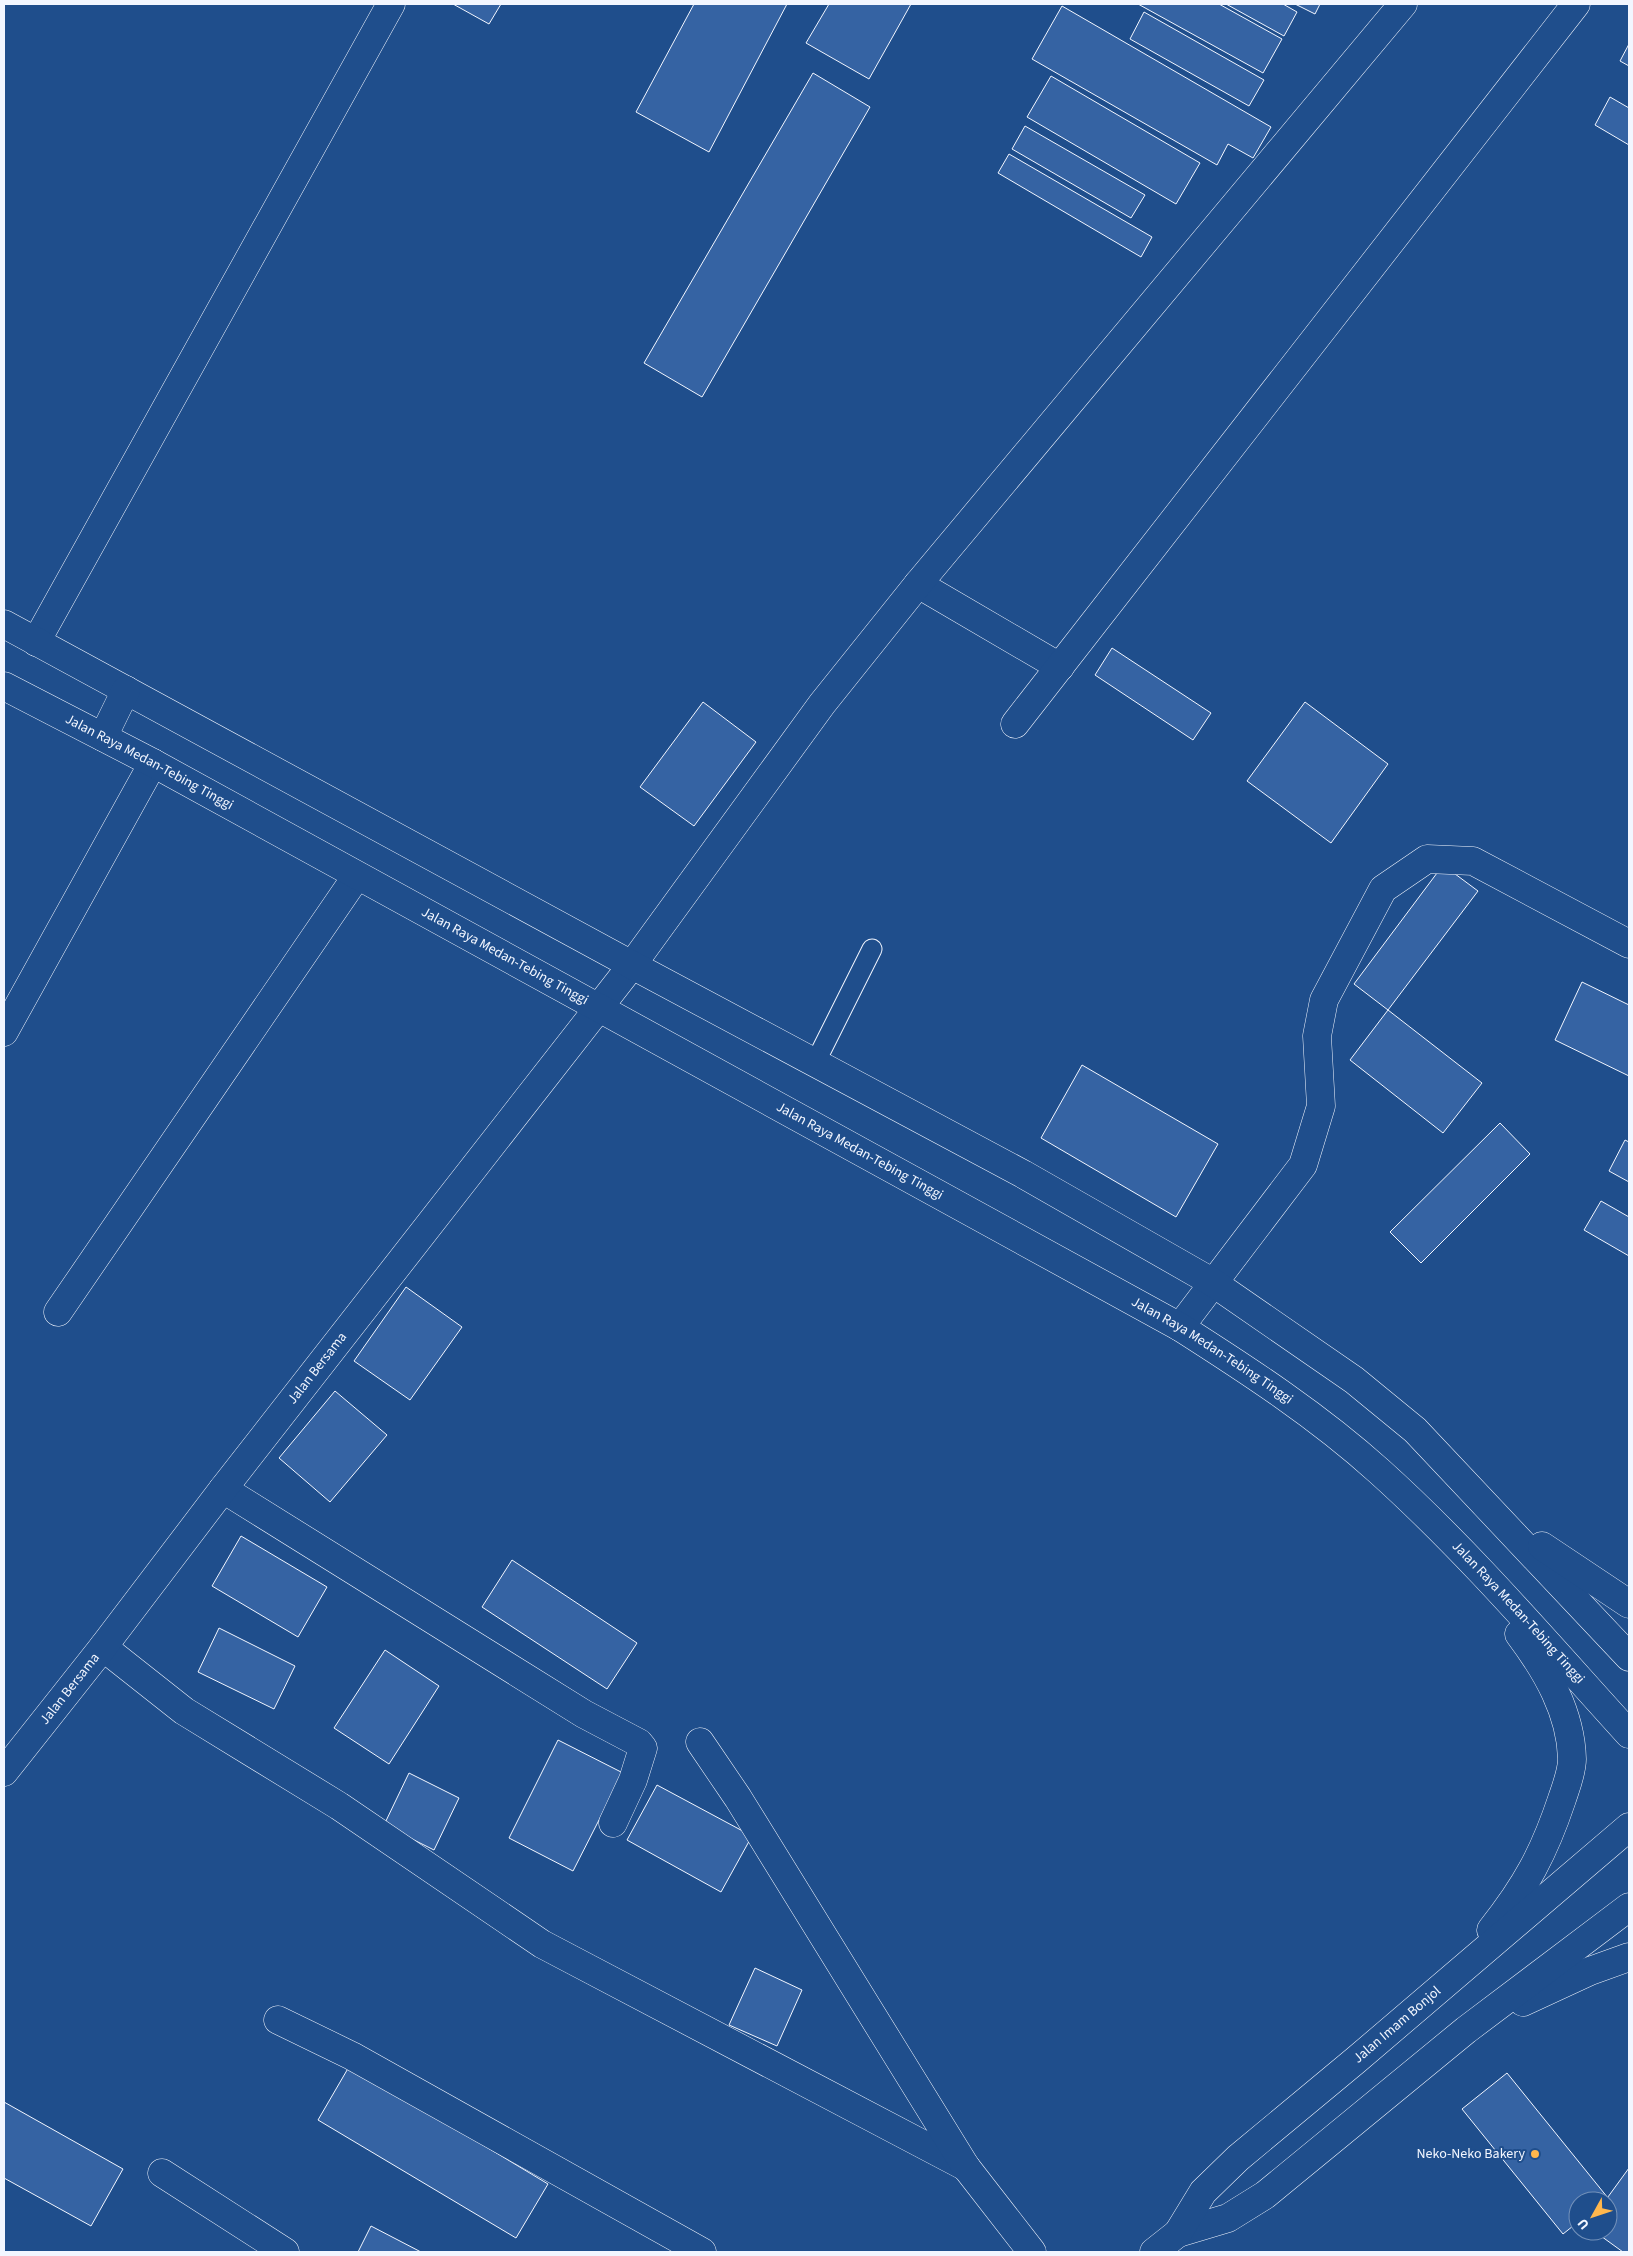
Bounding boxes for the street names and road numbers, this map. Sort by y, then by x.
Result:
street label: Jalan Raya Medan-Tebing Tinggi [62,709,237,815]
street label: Jalan Raya Medan-Tebing Tinggi [418,902,592,1010]
street label: Jalan Raya Medan-Tebing Tinggi [773,1097,947,1205]
street label: Jalan Raya Medan-Tebing Tinggi [1128,1292,1297,1409]
street label: Jalan Bersama [283,1328,352,1409]
street label: Jalan Raya Medan-Tebing Tinggi [1447,1537,1589,1688]
street label: Jalan Bersama [35,1649,105,1729]
street label: Jalan Imam Bonjol [1349,1981,1446,2068]

